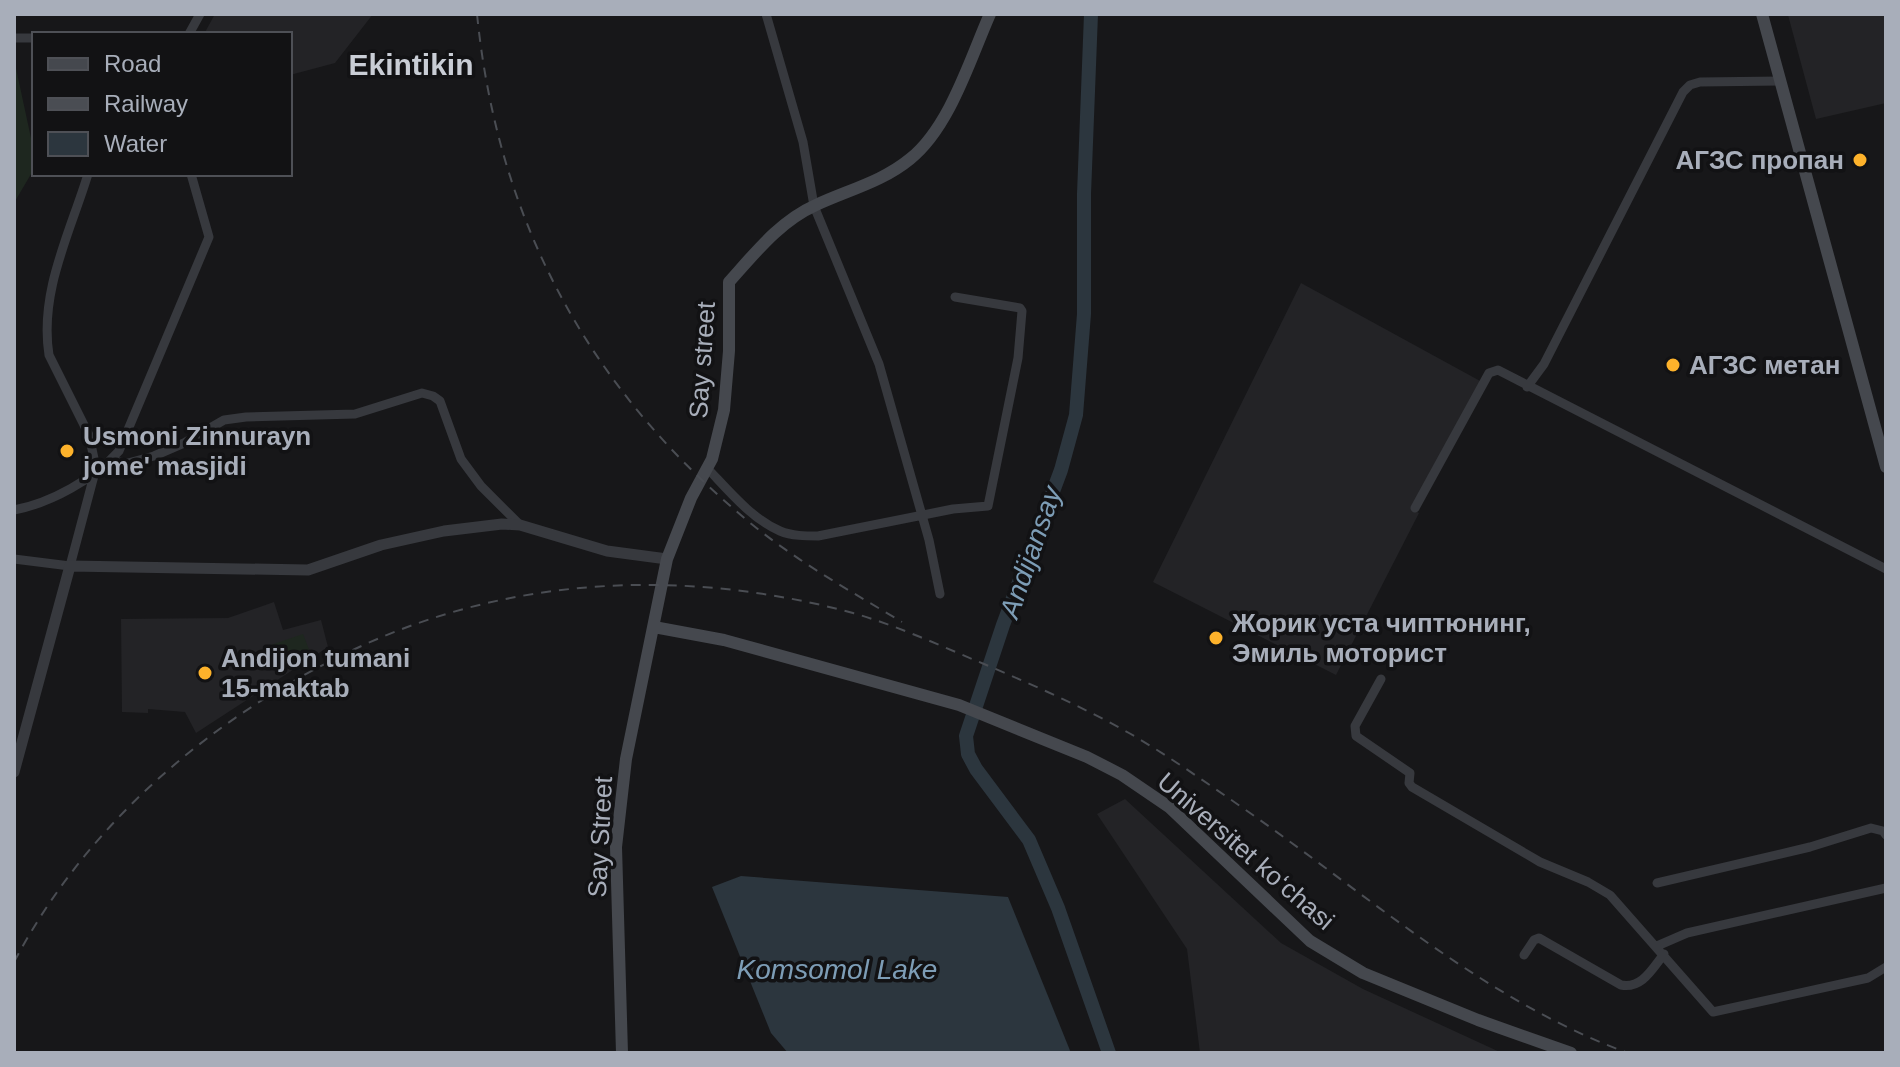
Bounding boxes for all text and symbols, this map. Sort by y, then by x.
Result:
legend [32,32,292,176]
district label: Ekintikin [348,48,474,81]
text: Road [104,50,161,77]
text: Railway [104,90,188,117]
text: Water [104,130,167,157]
place label: АГЗС пропан [1676,145,1844,175]
marker: АГЗС пропан [1851,151,1869,169]
street label: Say street [683,300,721,419]
place label: АГЗС метан [1689,350,1840,380]
marker: АГЗС метан [1664,356,1682,374]
place label: Usmoni Zinnurayn jome' masjidi [82,421,311,481]
marker: Usmoni Zinnurayn jome' masjidi [58,442,76,460]
water label: Andijansay [993,480,1068,624]
place label: Жорик уста чиптюнинг, Эмиль моторист [1231,608,1531,668]
marker: Жорик уста чиптюнинг, Эмиль моторист [1207,629,1225,647]
place label: Andijon tumani 15-maktab [221,643,410,703]
marker: Andijon tumani 15-maktab [196,664,214,682]
street label: Universitet kо‘chasi [1152,766,1340,936]
street label: Say Street [582,775,618,898]
water label: Komsomol Lake [737,954,937,985]

